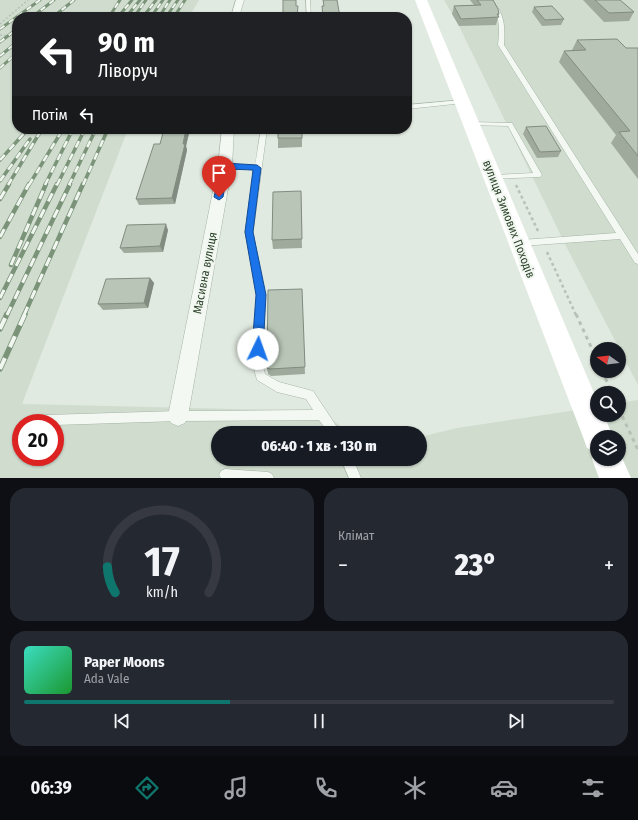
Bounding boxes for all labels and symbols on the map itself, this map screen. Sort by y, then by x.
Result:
pin [202,156,236,197]
street label: вулиця Зимових Походів [480,158,538,280]
street label: Масивна вулиця [190,231,220,315]
position arrow [237,328,279,370]
north arrow [590,342,626,378]
speed limit sign: 20 [12,414,64,466]

